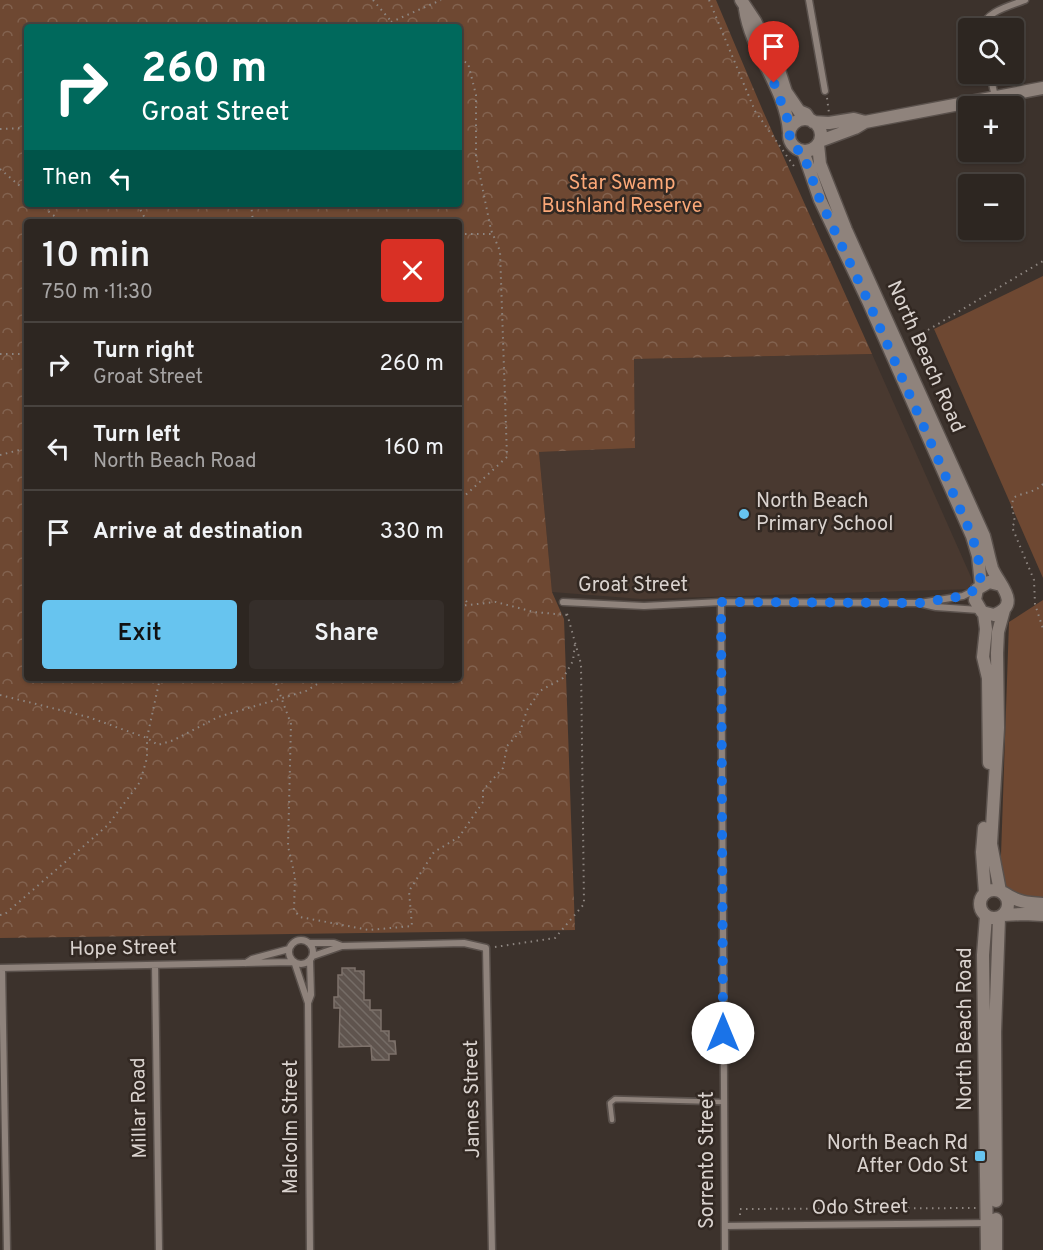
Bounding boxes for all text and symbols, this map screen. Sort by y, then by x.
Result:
map controls [958,18,1024,240]
button: search [958,18,1024,84]
pin [748,21,799,83]
icon: arrive [757,30,790,63]
text: 260 m [141,44,267,97]
icon: right [42,48,120,126]
text: Groat Street [141,96,290,130]
button: + [958,96,1024,162]
icon: left [104,162,137,195]
text: Then [42,165,92,192]
park label: Star Swamp Bushland Reserve [542,171,702,220]
button: − [958,174,1024,240]
text: 10 min [42,234,150,280]
button: close [381,239,444,302]
street label: North Beach Road [880,277,970,437]
text: 750 m · 11:30 [42,280,153,306]
text: Turn right [93,338,195,365]
icon: right [42,348,75,381]
text: 260 m [379,351,444,378]
text: Groat Street [93,365,203,391]
text: Turn left [93,422,181,449]
icon: left [42,432,75,465]
text: 160 m [385,435,444,462]
text: North Beach Road [93,449,257,475]
place label: North Beach Primary School [756,489,893,538]
marker: North Beach Primary School [737,507,751,521]
icon: arrive [42,516,75,549]
text: Arrive at destination [93,519,303,546]
text: 330 m [380,519,444,546]
street label: Groat Street [578,573,688,599]
button: Exit [42,600,237,669]
button: Share [249,600,444,669]
street label: Hope Street [69,935,177,963]
street label: North Beach Road [953,947,979,1111]
position arrow [691,1001,755,1065]
street label: James Street [459,1039,487,1159]
street label: Millar Road [126,1057,154,1159]
street label: Malcolm Street [279,1060,305,1194]
street label: Sorrento Street [695,1091,721,1229]
place label: North Beach Rd After Odo St [827,1131,968,1180]
marker: North Beach Rd After Odo St [973,1149,987,1163]
street label: Odo Street [811,1194,909,1222]

